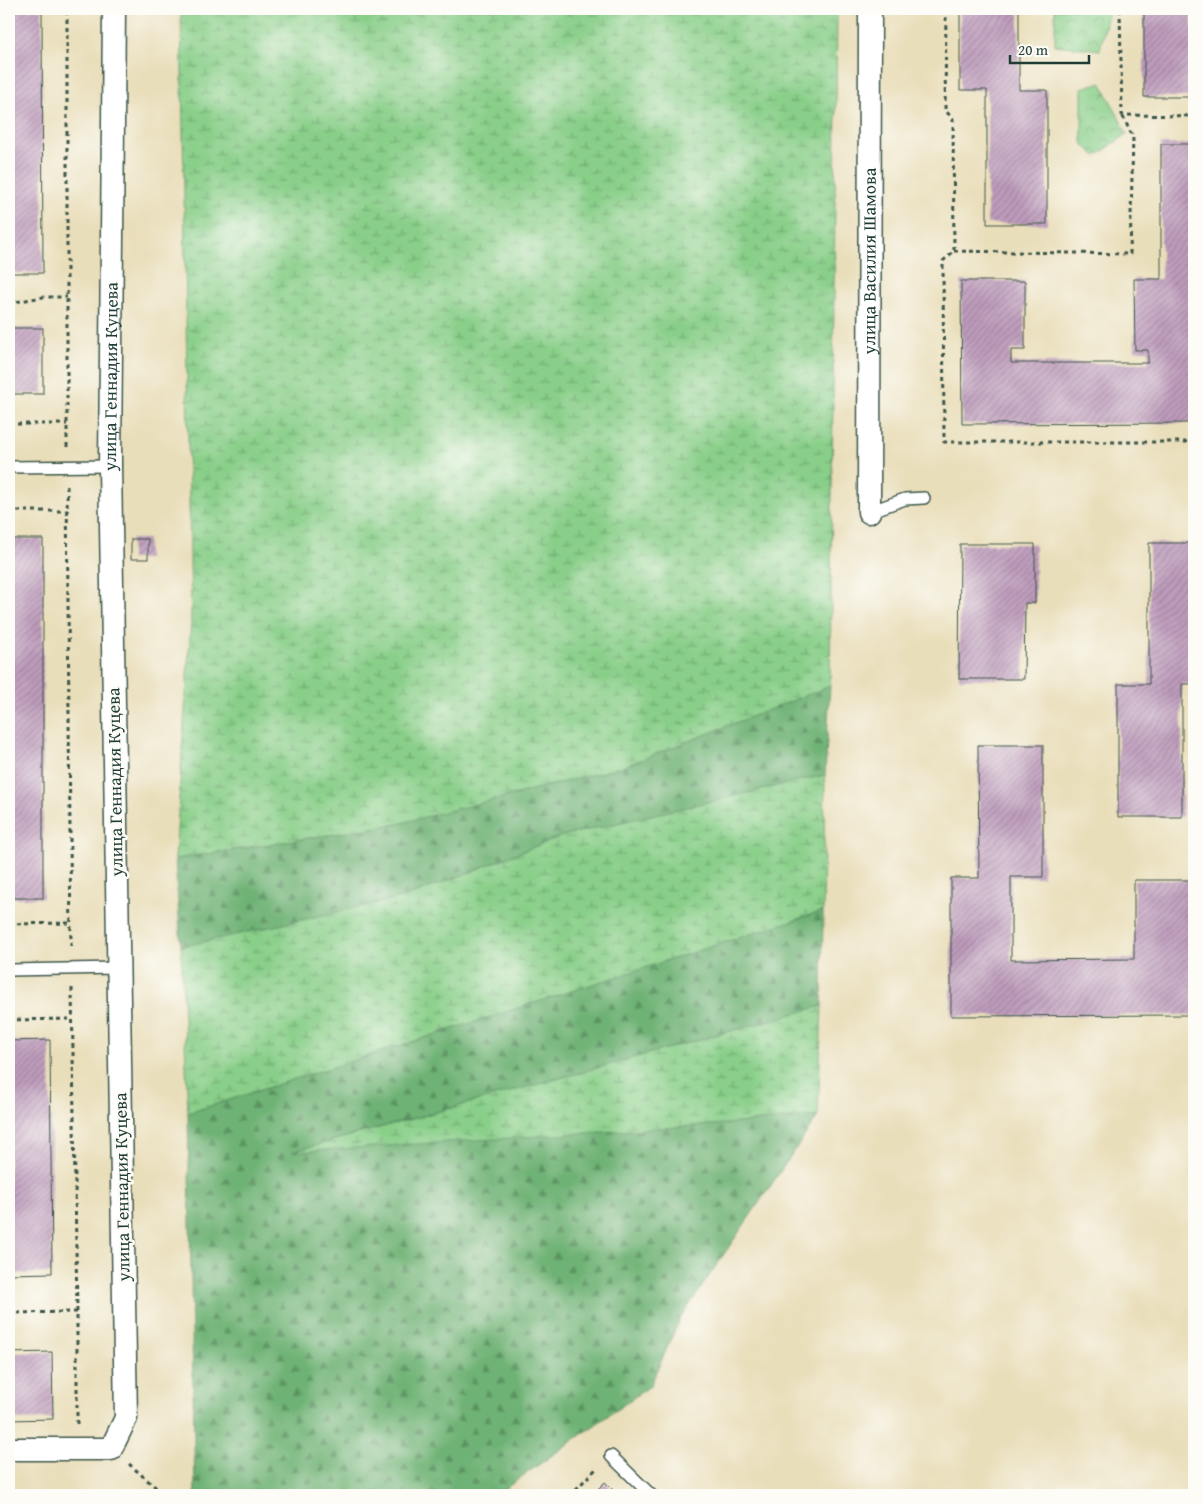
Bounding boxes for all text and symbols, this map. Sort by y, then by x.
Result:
scale bar [1010,32,1089,64]
text: 20 m [1018,39,1049,60]
street label: улица Василия Шамова [855,167,883,355]
street label: улица Геннадия Куцева [96,281,125,472]
street label: улица Геннадия Куцева [99,687,130,878]
street label: улица Геннадия Куцева [106,1092,137,1283]

